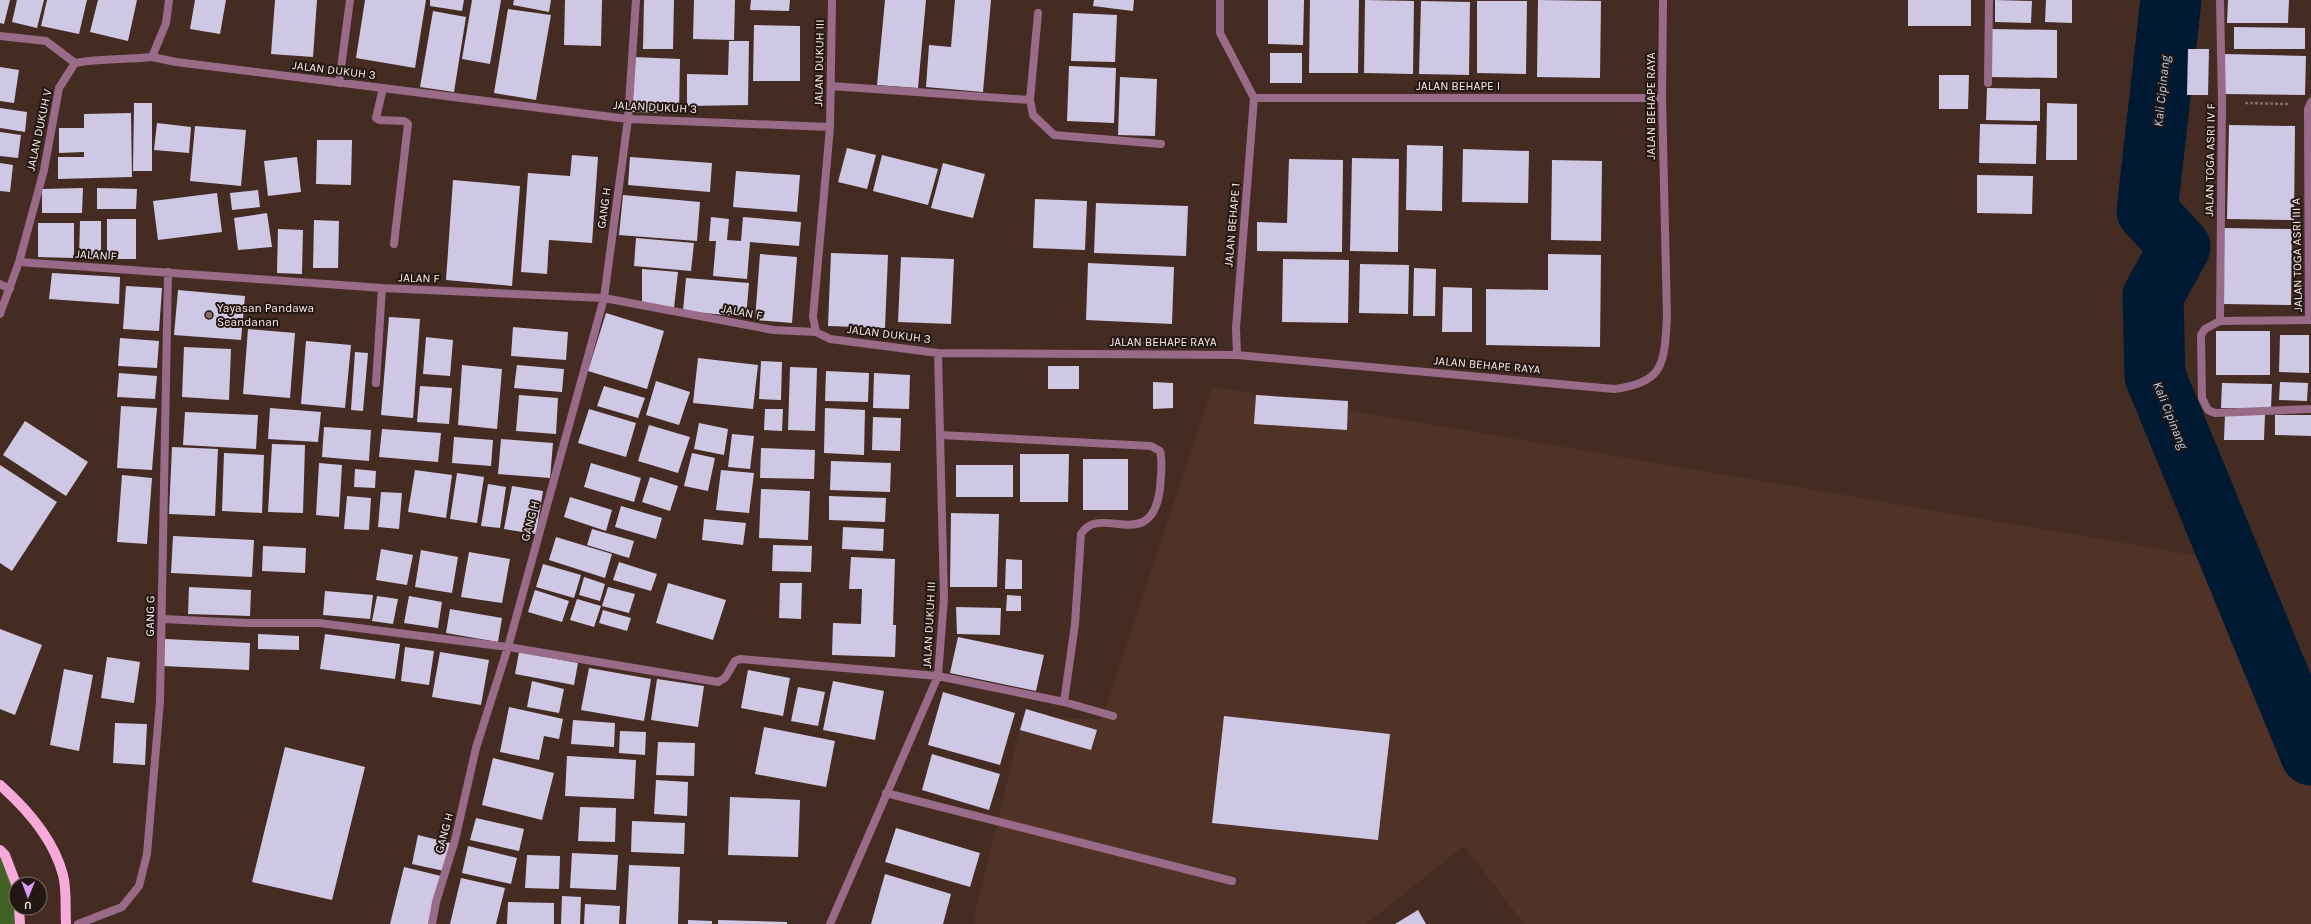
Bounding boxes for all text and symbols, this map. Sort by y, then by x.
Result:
street label: JALAN DUKUH III [811,19,827,107]
street label: JALAN BEHAPE RAYA [1644,52,1658,160]
water label: Kali Cipinang [2150,53,2173,127]
street label: JALAN DUKUH 3 [291,58,377,82]
street label: JALAN BEHAPE I [1416,79,1500,93]
street label: JALAN DUKUH V [23,87,55,172]
street label: JALAN DUKUH 3 [613,98,697,116]
street label: JALAN TOGA ASRI IV F [2202,103,2218,217]
street label: JALAN BEHAPE 1 [1221,182,1243,268]
street label: GANG H [594,187,614,229]
street label: JALAN TOGA ASRI III A [2289,198,2305,312]
street label: JALAN F [75,247,117,263]
street label: JALAN F [398,270,440,286]
place label: Yayasan Pandawa Seandanan [217,301,314,329]
street label: JALAN F [720,301,764,323]
marker: Yayasan Pandawa Seandanan [204,310,214,320]
street label: JALAN DUKUH 3 [846,322,932,346]
street label: JALAN BEHAPE RAYA [1109,335,1217,349]
street label: JALAN BEHAPE RAYA [1433,353,1541,377]
water label: Kali Cipinang [2150,379,2191,452]
street label: GANG H [518,499,542,543]
street label: JALAN DUKUH III [920,581,938,669]
street label: GANG G [143,595,157,637]
street label: GANG H [432,811,456,855]
north arrow [8,876,48,916]
text: U [24,899,32,912]

